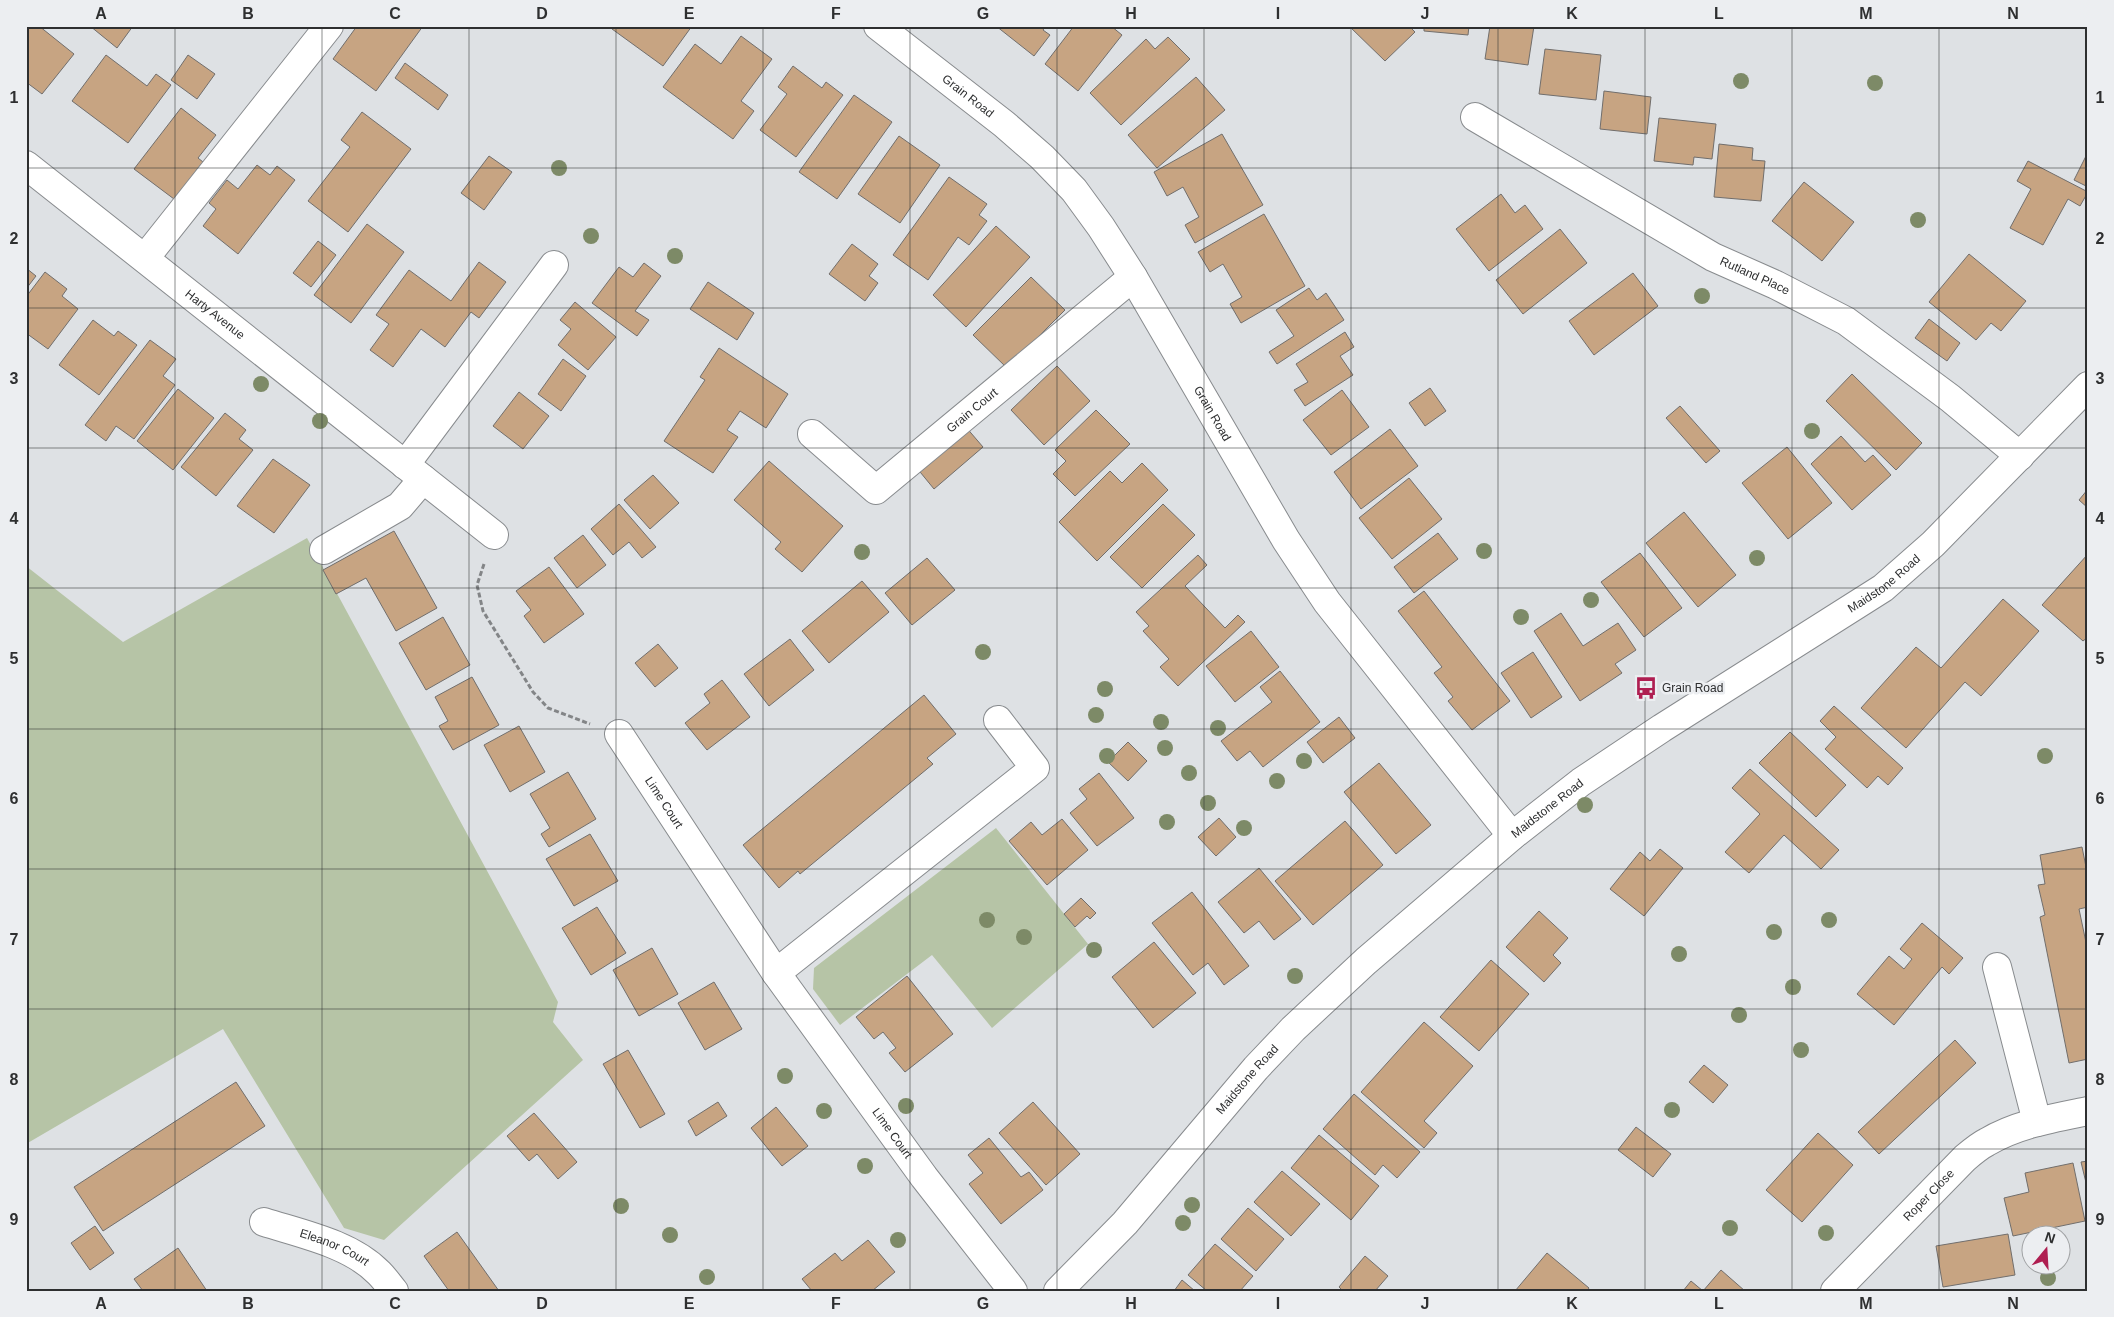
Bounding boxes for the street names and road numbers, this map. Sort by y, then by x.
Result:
street label: Grain Road [939,72,997,120]
street label: Rutland Place [1718,254,1792,298]
street label: Harty Avenue [183,287,248,342]
street label: Grain Road [1191,383,1234,444]
street label: Grain Court [944,385,1001,435]
street label: Maidstone Road [1845,552,1923,616]
street label: Lime Court [642,774,686,831]
street label: Maidstone Road [1509,776,1586,841]
street label: Maidstone Road [1213,1042,1281,1117]
street label: Lime Court [869,1105,916,1162]
street label: Roper Close [1900,1166,1957,1224]
street label: Eleanor Court [298,1226,372,1269]

